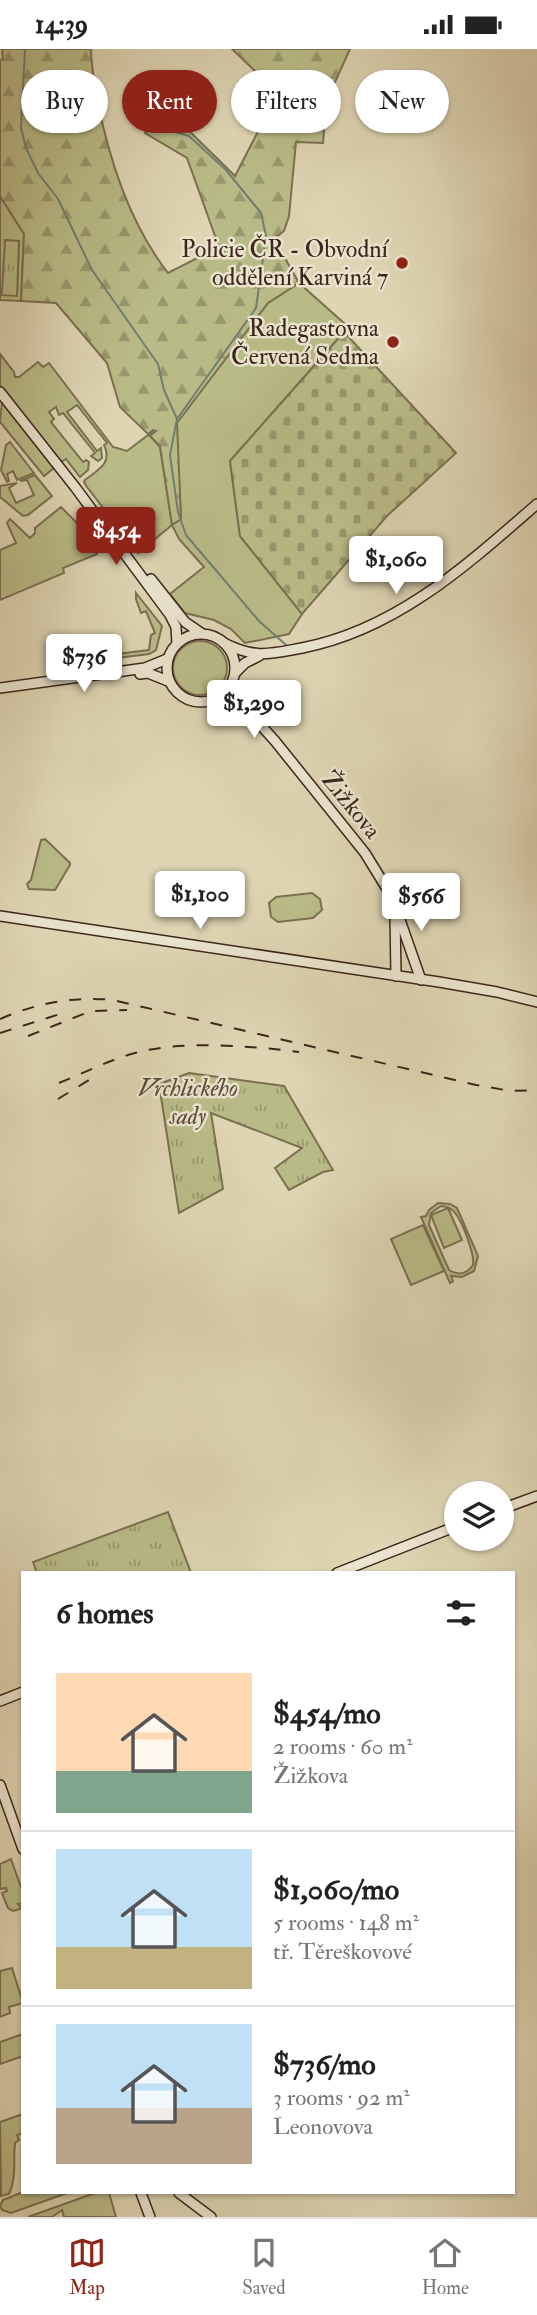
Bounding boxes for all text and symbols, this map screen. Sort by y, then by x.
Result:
text: 14:39 [35,9,88,41]
chip: Buy [21,70,108,133]
chip: Rent [122,70,217,133]
chip: Filters [231,70,341,133]
chip: New [355,70,449,133]
place label: Policie ČR - Obvodní oddělení Karviná 7 [181,233,390,293]
marker: Policie ČR - Obvodní oddělení Karviná 7 [394,255,410,271]
place label: Radegastovna Červená Sedma [231,313,380,372]
marker: Radegastovna Červená Sedma [385,334,401,350]
pin: $454 [75,507,157,567]
text: $454 [92,515,140,544]
pin: $1,060 [339,537,453,596]
text: $1,060 [365,544,427,573]
pin: $736 [43,635,125,694]
text: $736 [62,642,106,671]
pin: $1,290 [197,681,311,740]
text: $1,290 [223,688,285,717]
street label: Žižkova [314,764,389,846]
pin: $1,100 [143,871,257,931]
pin: $566 [380,873,462,933]
text: $1,100 [171,879,229,908]
text: $566 [398,881,444,910]
park label: Vrchlického sady [138,1073,238,1132]
map controls [444,1481,514,1551]
button: layers [444,1481,514,1551]
icon: filters [442,1594,480,1632]
text: 6 homes [56,1595,154,1632]
text: $454/mo [273,1695,381,1732]
icon: home [112,1701,196,1785]
text: 2 rooms · 60 m² [273,1732,413,1761]
text: Žižkova [273,1761,348,1790]
text: $1,060/mo [273,1871,399,1908]
icon: home [112,1877,196,1961]
text: 5 rooms · 148 m² [273,1908,419,1937]
text: tř. Těreškovové [273,1937,412,1966]
text: $736/mo [273,2046,376,2083]
icon: home [112,2052,196,2136]
text: 3 rooms · 92 m² [273,2083,410,2112]
text: Leonovova [273,2112,373,2141]
tab: Map [68,2234,106,2300]
tab: Saved [242,2234,286,2300]
tab: Home [422,2234,469,2300]

